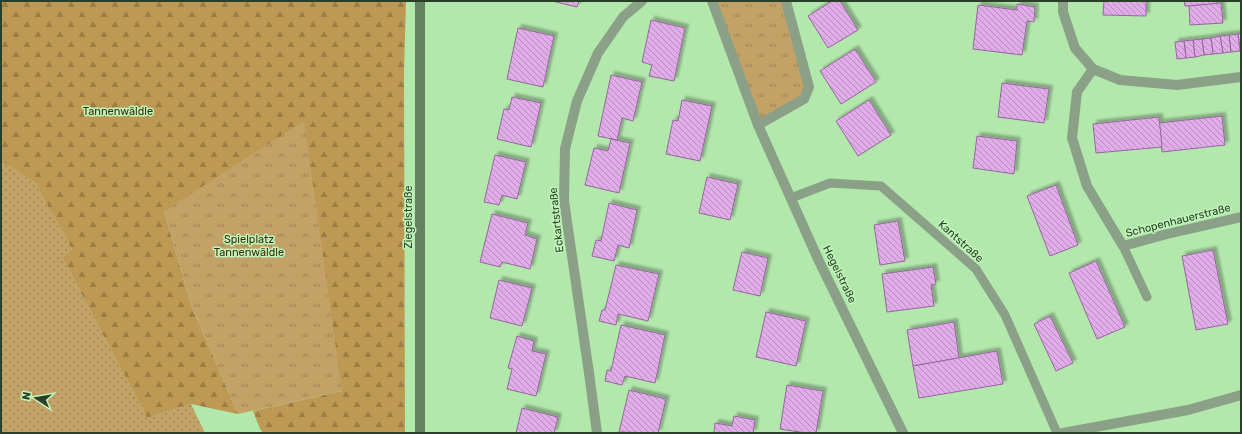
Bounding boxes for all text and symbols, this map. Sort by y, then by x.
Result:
park label: Tannenwäldle [83,105,153,118]
street label: Ziegelstraße [402,185,415,249]
street label: Eckartstraße [547,187,566,253]
street label: Schopenhauerstraße [1124,201,1232,240]
street label: Kantstraße [935,218,986,265]
park label: Spielplatz Tannenwäldle [214,233,284,259]
street label: Hegelstraße [820,243,859,305]
north arrow [16,378,56,418]
text: N [20,391,34,401]

